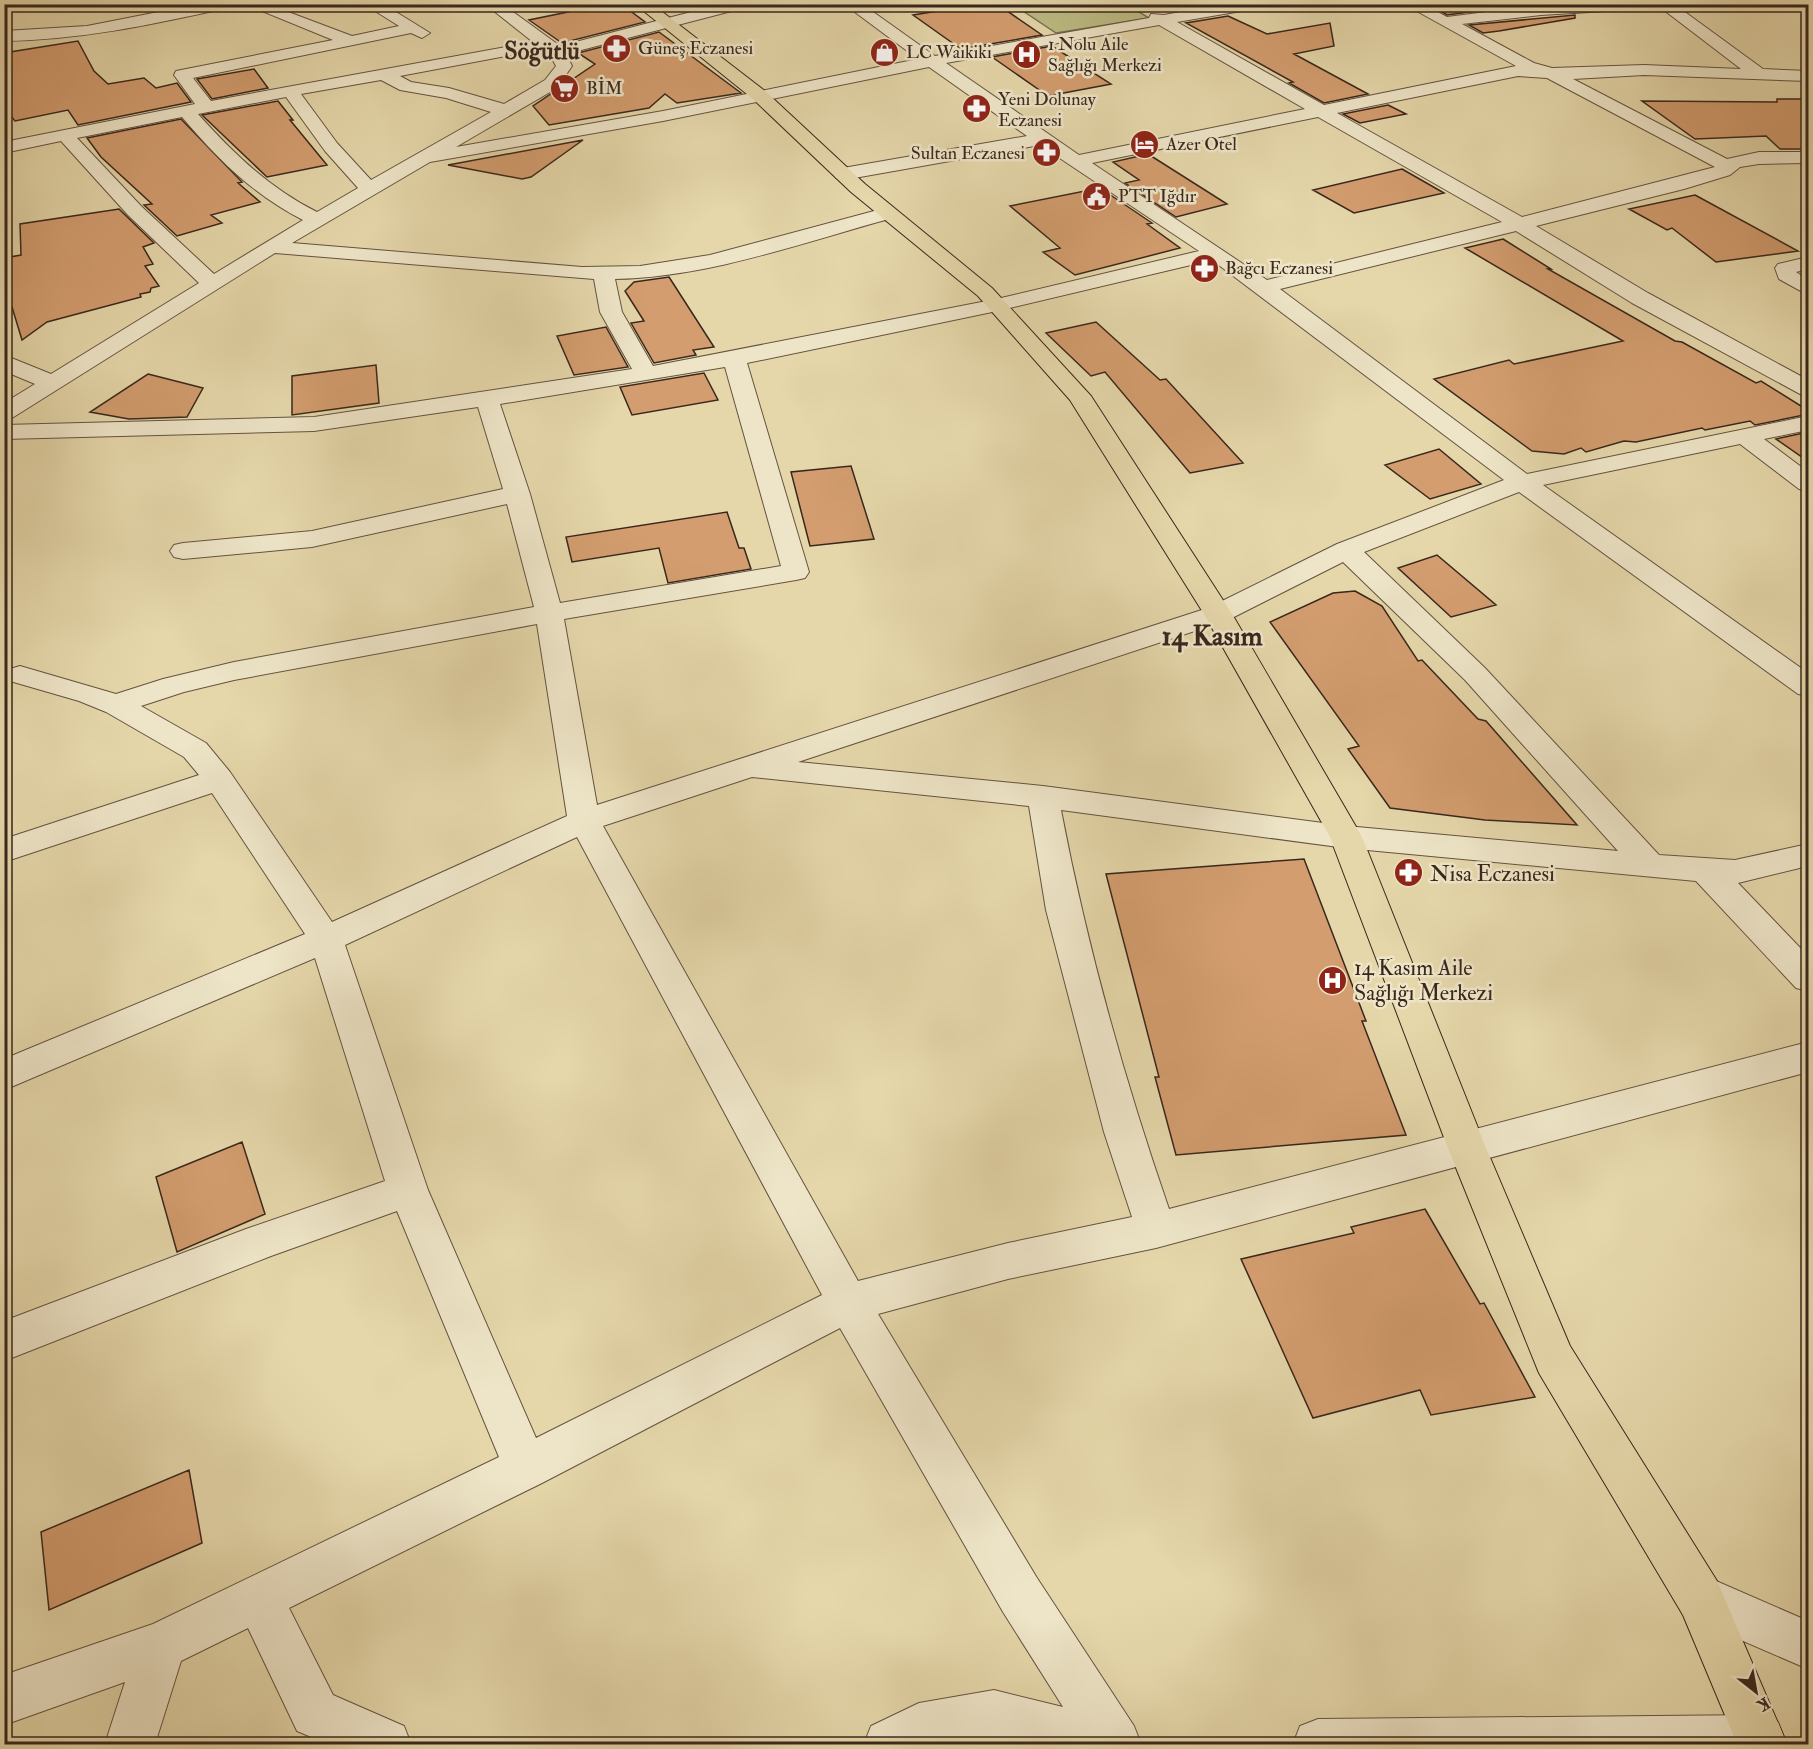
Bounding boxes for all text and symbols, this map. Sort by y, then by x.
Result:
pharmacy icon: Güneş Eczanesi [601,32,633,64]
place label: 1 Nolu Aile Sağlığı Merkezi [1048,33,1162,77]
district label: Söğütlü [504,36,580,67]
shop icon: LC Waikiki [869,36,901,68]
place label: Güneş Eczanesi [638,37,754,60]
hospital icon: 1 Nolu Aile Sağlığı Merkezi [1011,38,1043,70]
place label: LC Waikiki [906,41,992,64]
supermarket icon: BİM [549,72,581,104]
place label: BİM [586,77,622,100]
place label: Yeni Dolunay Eczanesi [998,88,1097,132]
pharmacy icon: Yeni Dolunay Eczanesi [961,93,993,125]
hotel icon: Azer Otel [1129,128,1161,160]
place label: Azer Otel [1165,133,1237,156]
pharmacy icon: Sultan Eczanesi [1030,137,1062,169]
place label: Sultan Eczanesi [911,142,1025,165]
public building icon: PTT Iğdır [1081,180,1113,212]
place label: PTT Iğdır [1118,185,1196,208]
pharmacy icon: Bağcı Eczanesi [1188,252,1220,284]
place label: Bağcı Eczanesi [1225,257,1333,280]
district label: 14 Kasım [1162,619,1263,654]
pharmacy icon: Nisa Eczanesi [1393,857,1425,889]
place label: Nisa Eczanesi [1430,860,1555,888]
place label: 14 Kasım Aile Sağlığı Merkezi [1354,954,1493,1007]
hospital icon: 14 Kasım Aile Sağlığı Merkezi [1317,964,1349,996]
north arrow [1726,1662,1786,1722]
text: K [1753,1693,1773,1716]

